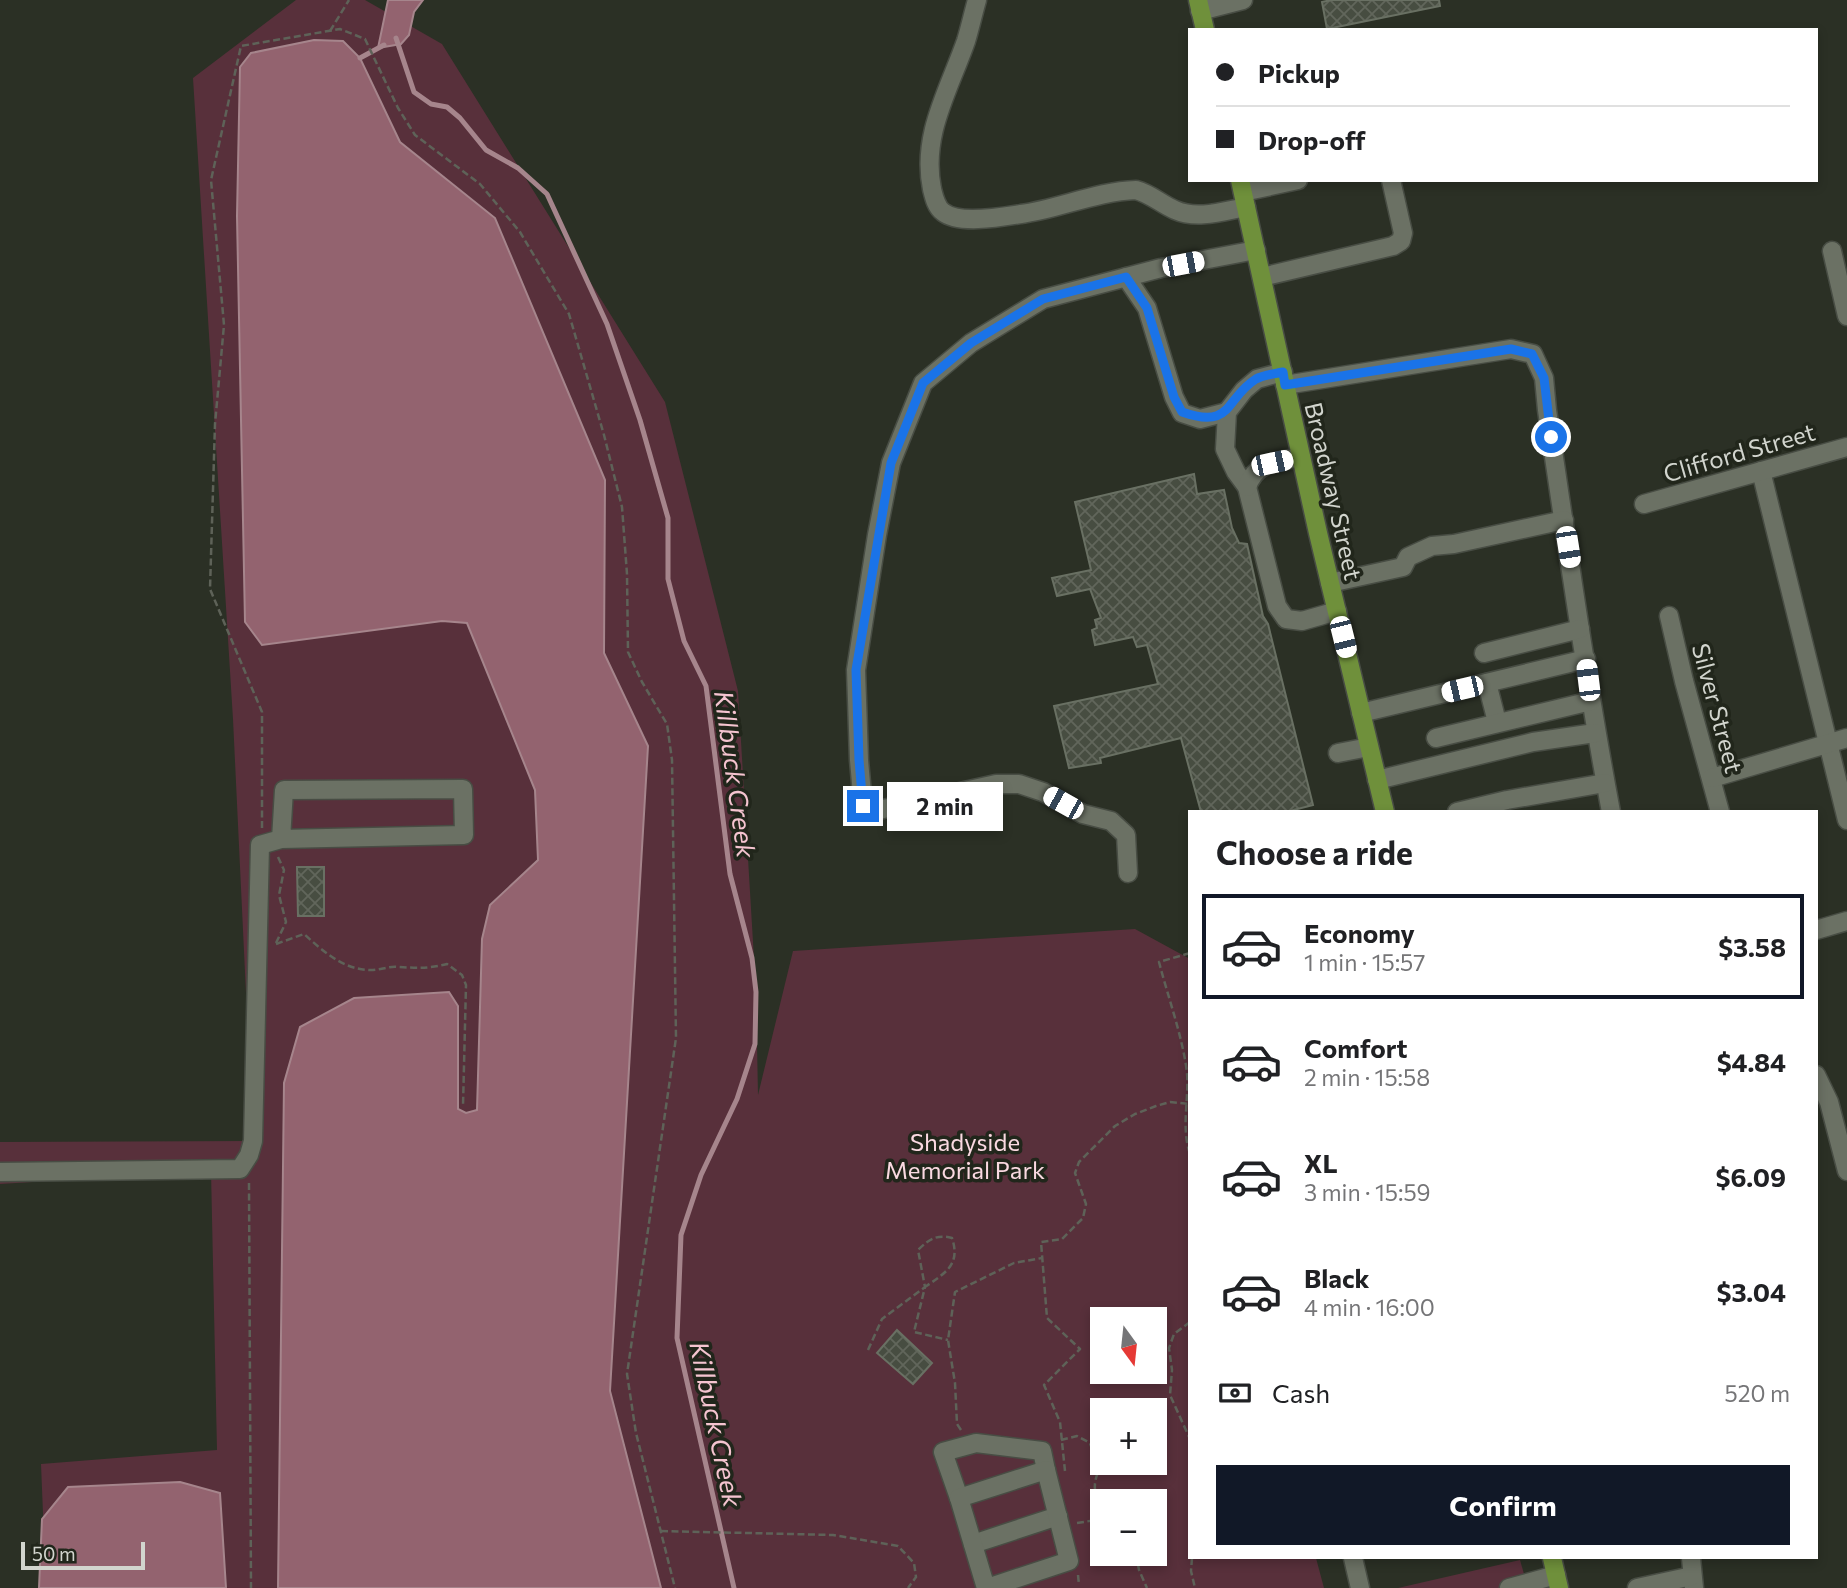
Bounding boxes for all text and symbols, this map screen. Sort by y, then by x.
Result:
text: Pickup [1258,57,1340,88]
text: Drop-off [1258,124,1365,155]
car [1161,250,1206,278]
street label: Broadway Street [1299,399,1369,583]
street label: Clifford Street [1660,416,1818,487]
route start [1535,421,1567,453]
car [1250,448,1295,478]
car [1555,525,1582,569]
car [1328,614,1359,660]
street label: Silver Street [1687,640,1749,776]
car [1576,658,1601,702]
car [1440,674,1485,704]
water label: Killbuck Creek [709,688,763,860]
callout: 2 min [888,782,1003,830]
car [1040,784,1087,822]
route end [847,790,879,822]
text: 2 min [916,792,974,820]
text: Choose a ride [1216,832,1413,872]
icon: car [1220,915,1283,978]
text: Economy [1304,917,1415,948]
text: $3.58 [1718,931,1786,962]
text: 1 min · 15:57 [1304,948,1425,976]
icon: car [1220,1030,1283,1093]
text: Comfort [1304,1032,1407,1063]
text: $4.84 [1717,1046,1786,1077]
text: 2 min · 15:58 [1304,1063,1430,1091]
park label: Shadyside Memorial Park [885,1127,1045,1184]
icon: car [1220,1145,1283,1208]
text: XL [1304,1147,1338,1178]
text: $6.09 [1716,1161,1786,1192]
text: 3 min · 15:59 [1304,1178,1431,1206]
icon: car [1220,1260,1283,1323]
text: Black [1304,1262,1370,1293]
text: $3.04 [1717,1276,1786,1307]
text: 4 min · 16:00 [1304,1293,1435,1321]
north arrow [1090,1307,1167,1384]
map controls [1090,1307,1167,1566]
water label: Killbuck Creek [684,1338,750,1510]
icon: cash [1216,1374,1254,1412]
text: Cash [1272,1377,1330,1408]
text: 520 m [1725,1379,1790,1407]
button: + [1090,1398,1167,1475]
button: Confirm [1216,1465,1790,1545]
button: − [1090,1489,1167,1566]
scale bar [21,1539,145,1571]
text: 50 m [32,1542,76,1565]

